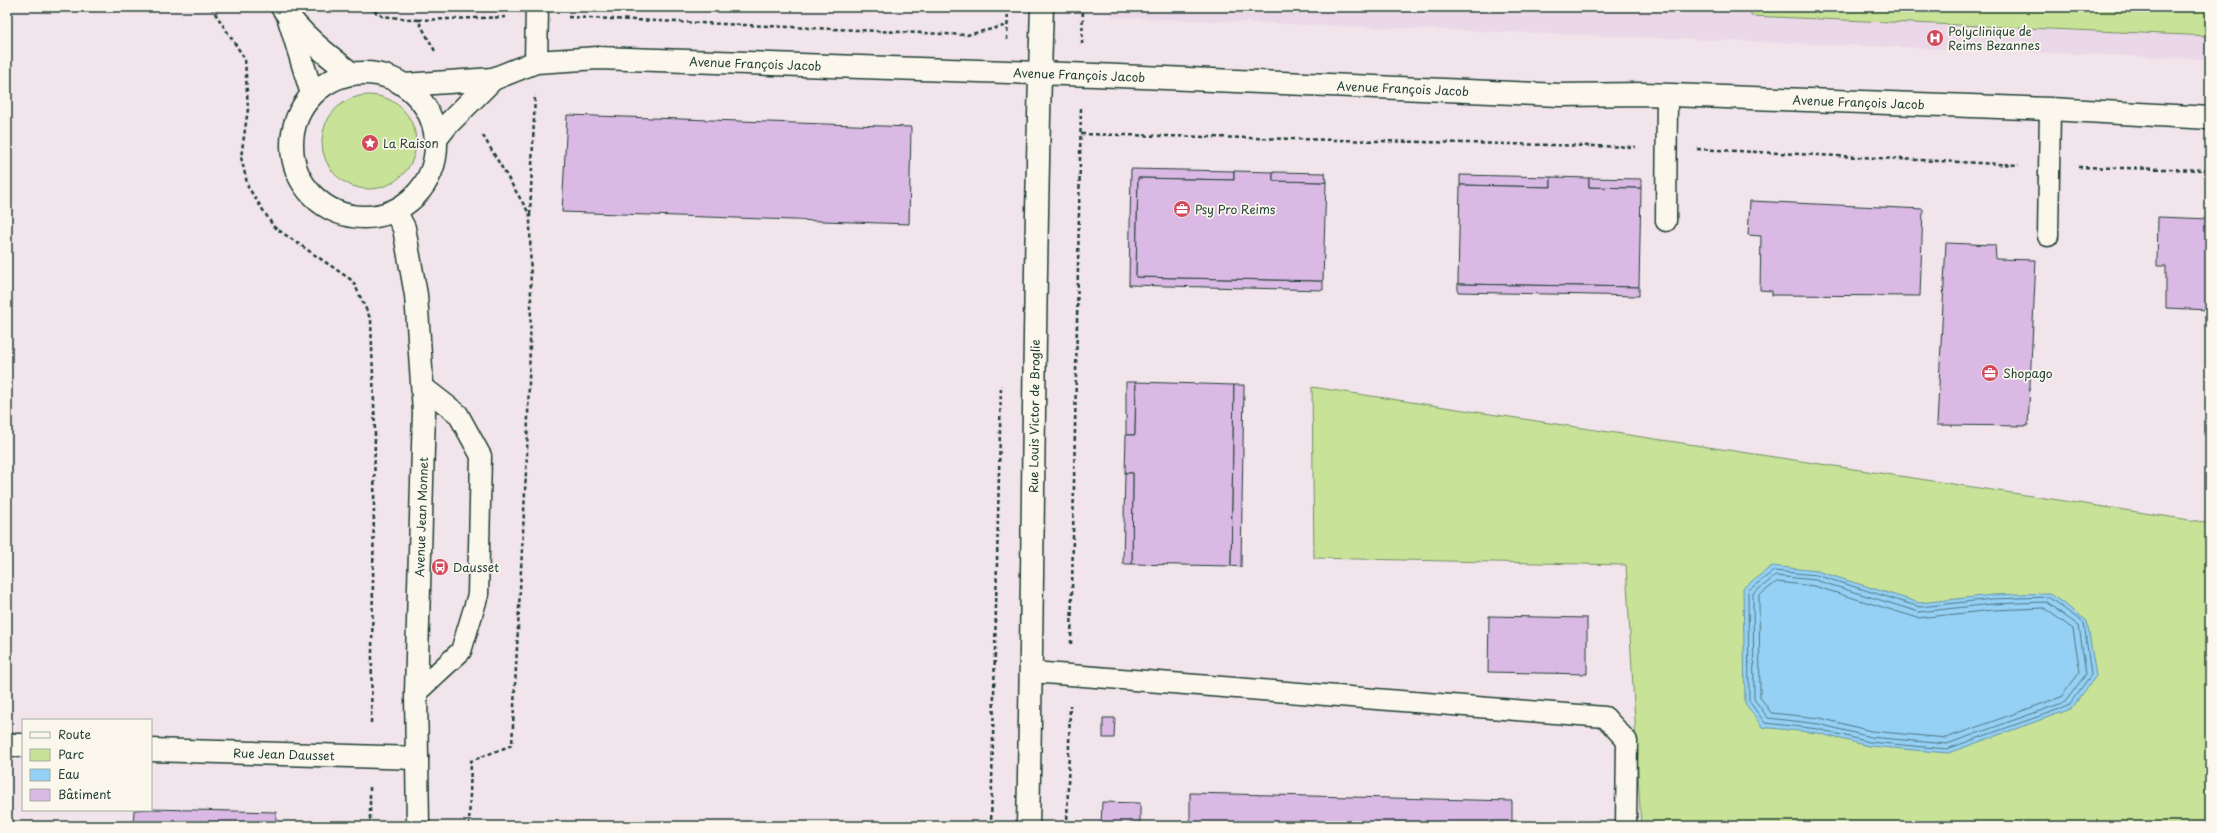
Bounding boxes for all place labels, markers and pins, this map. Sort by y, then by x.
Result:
place label: Polyclinique de Reims Bezannes [1948,22,2040,54]
hospital icon: Polyclinique de Reims Bezannes [1925,28,1945,48]
place icon: La Raison [360,133,380,153]
place label: La Raison [383,134,439,152]
office icon: Psy Pro Reims [1172,199,1192,219]
place label: Psy Pro Reims [1195,200,1276,218]
office icon: Shopago [1980,363,2000,383]
place label: Shopago [2003,364,2053,382]
bus stop icon: Dausset [430,557,450,577]
place label: Dausset [453,558,499,576]

